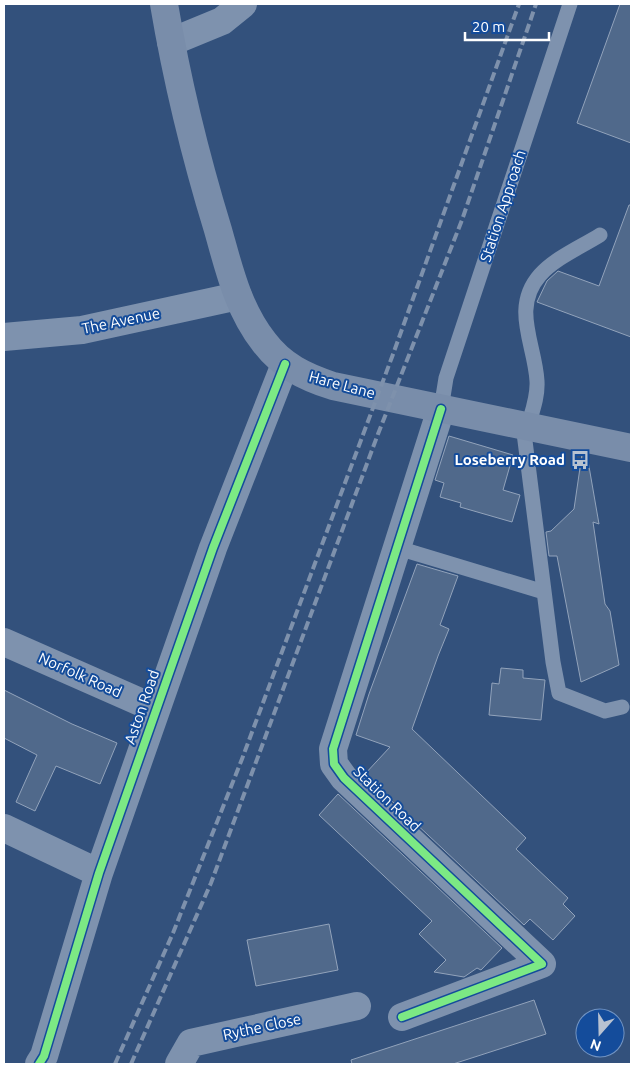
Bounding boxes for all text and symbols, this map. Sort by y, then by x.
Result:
scale bar [465,10,549,42]
text: 20 m [472,18,505,35]
street label: Station Approach [476,148,529,264]
street label: The Avenue [80,304,161,337]
street label: Hare Lane [307,368,377,401]
bus stop icon: Loseberry Road [569,449,591,471]
place label: Loseberry Road [454,451,565,468]
street label: Norfolk Road [36,649,124,700]
street label: Aston Road [121,667,162,746]
street label: Station Road [350,763,424,835]
north arrow [575,1008,625,1058]
street label: Rythe Close [221,1010,303,1043]
text: N [588,1036,603,1055]

